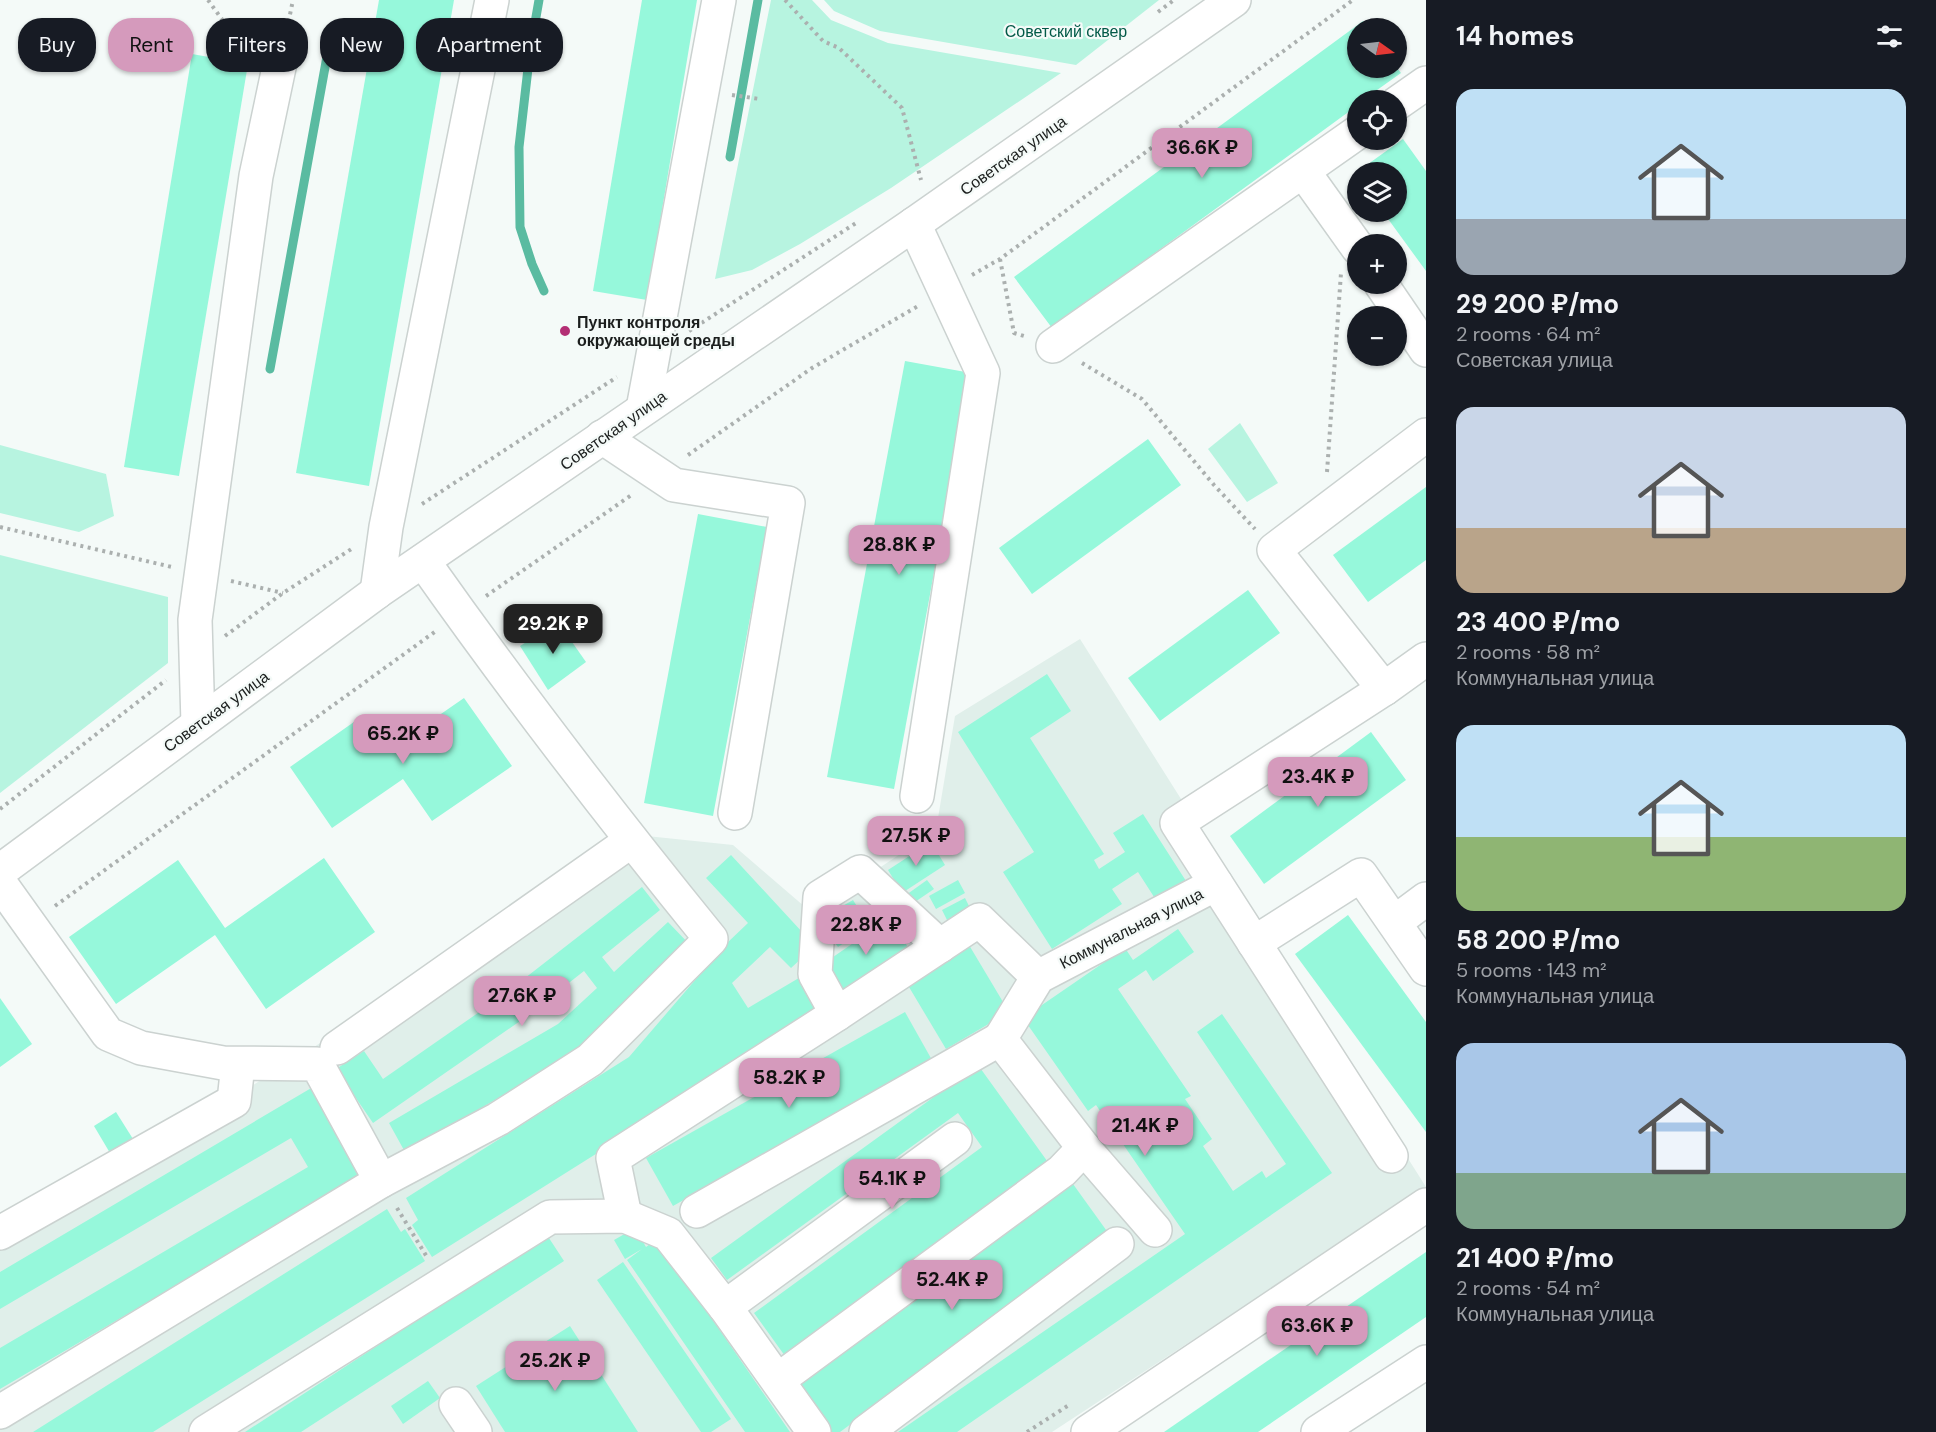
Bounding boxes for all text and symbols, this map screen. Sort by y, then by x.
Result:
chip: Buy [18,18,96,72]
chip: Rent [108,18,194,72]
chip: Filters [206,18,308,72]
chip: New [320,18,404,72]
chip: Apartment [416,18,563,72]
north arrow [1347,18,1407,78]
map controls [1347,18,1407,366]
text: 14 homes [1456,19,1574,53]
icon: filters [1873,20,1906,53]
park label: Советский сквер [1005,21,1127,42]
button: locate [1347,90,1407,150]
street label: Советская улица [956,111,1071,200]
pin: 36.6K ₽ [1147,128,1257,179]
icon: home [1627,128,1735,236]
text: 36.6K ₽ [1166,134,1238,160]
button: layers [1347,162,1407,222]
button: + [1347,234,1407,294]
text: 29 200 ₽/mo [1456,287,1619,321]
button: − [1347,306,1407,366]
place label: Пункт контроля окружающей среды [577,312,735,351]
text: 2 rooms · 64 m² [1456,321,1600,347]
marker: Пункт контроля окружающей среды [558,324,572,338]
text: Советская улица [1456,347,1613,373]
street label: Советская улица [556,386,671,475]
icon: home [1627,446,1735,554]
pin: 28.8K ₽ [844,525,954,576]
text: 28.8K ₽ [863,531,935,557]
pin: 29.2K ₽ [498,604,608,655]
text: 23 400 ₽/mo [1456,605,1620,639]
text: 29.2K ₽ [518,610,588,636]
text: 2 rooms · 58 m² [1456,639,1600,665]
text: Коммунальная улица [1456,665,1654,691]
street label: Советская улица [159,666,273,757]
pin: 65.2K ₽ [348,714,458,765]
text: 65.2K ₽ [367,720,439,746]
pin: 23.4K ₽ [1263,757,1373,808]
text: 23.4K ₽ [1282,763,1354,789]
icon: home [1627,764,1735,872]
pin: 27.5K ₽ [861,816,971,867]
text: 27.5K ₽ [881,822,951,848]
street label: Коммунальная улица [1056,883,1207,974]
pin: 22.8K ₽ [811,905,921,956]
text: 22.8K ₽ [830,911,902,937]
text: 58 200 ₽/mo [1456,923,1620,957]
text: 5 rooms · 143 m² [1456,957,1607,983]
pin: 27.6K ₽ [467,976,577,1027]
text: 27.6K ₽ [488,982,556,1008]
text: Коммунальная улица [1456,983,1654,1009]
pin: 58.2K ₽ [734,1058,844,1109]
text: 58.2K ₽ [753,1064,825,1090]
icon: home [1627,1082,1735,1190]
pin: 21.4K ₽ [1090,1106,1200,1157]
text: 21.4K ₽ [1111,1112,1179,1138]
pin: 54.1K ₽ [837,1159,947,1210]
text: 54.1K ₽ [858,1165,926,1191]
text: 21 400 ₽/mo [1456,1241,1614,1275]
pin: 52.4K ₽ [897,1260,1007,1311]
text: 52.4K ₽ [916,1266,988,1292]
text: 2 rooms · 54 m² [1456,1275,1600,1301]
text: Коммунальная улица [1456,1301,1654,1327]
pin: 63.6K ₽ [1262,1306,1372,1357]
text: 63.6K ₽ [1281,1312,1353,1338]
pin: 25.2K ₽ [500,1341,610,1392]
text: 25.2K ₽ [519,1347,591,1373]

